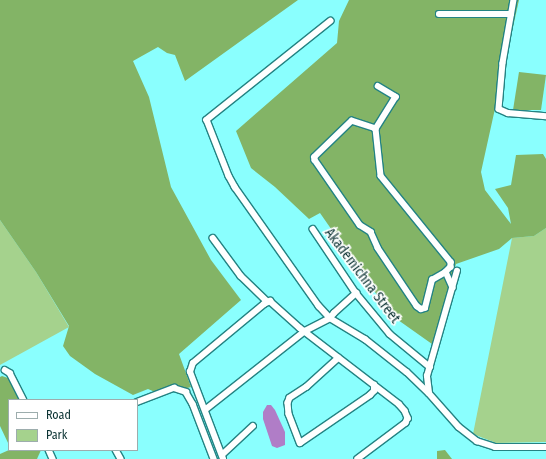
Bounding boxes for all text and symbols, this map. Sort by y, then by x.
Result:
street label: Akademichna Street [321,225,403,327]
legend [8,399,138,451]
text: Road [46,408,71,422]
text: Park [46,428,67,442]

